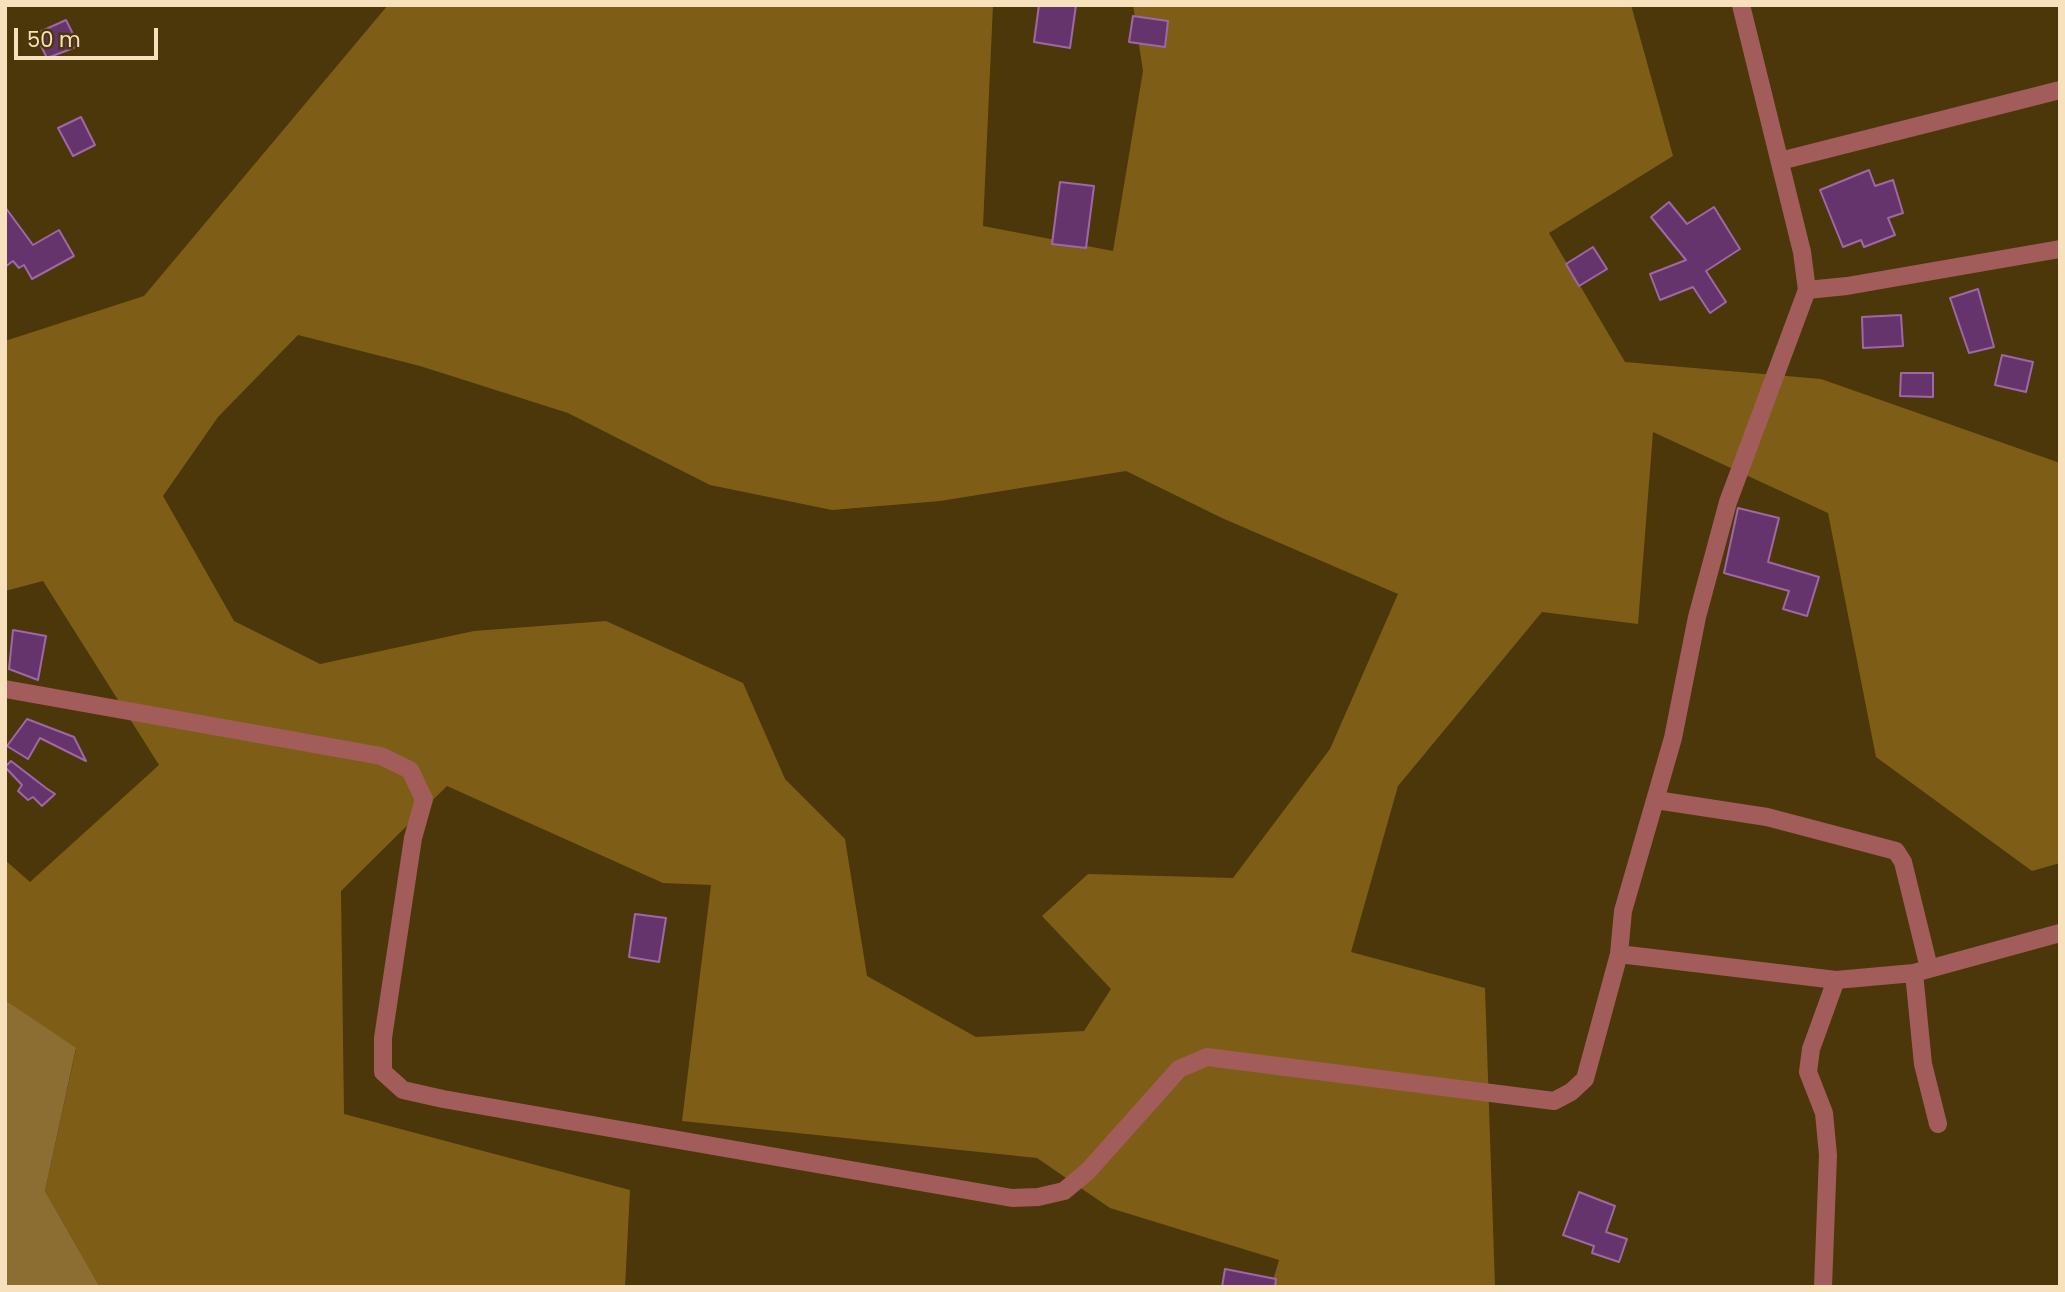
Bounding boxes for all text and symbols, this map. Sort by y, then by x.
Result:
scale bar [18,14,161,58]
text: 50 m [27,25,81,54]

